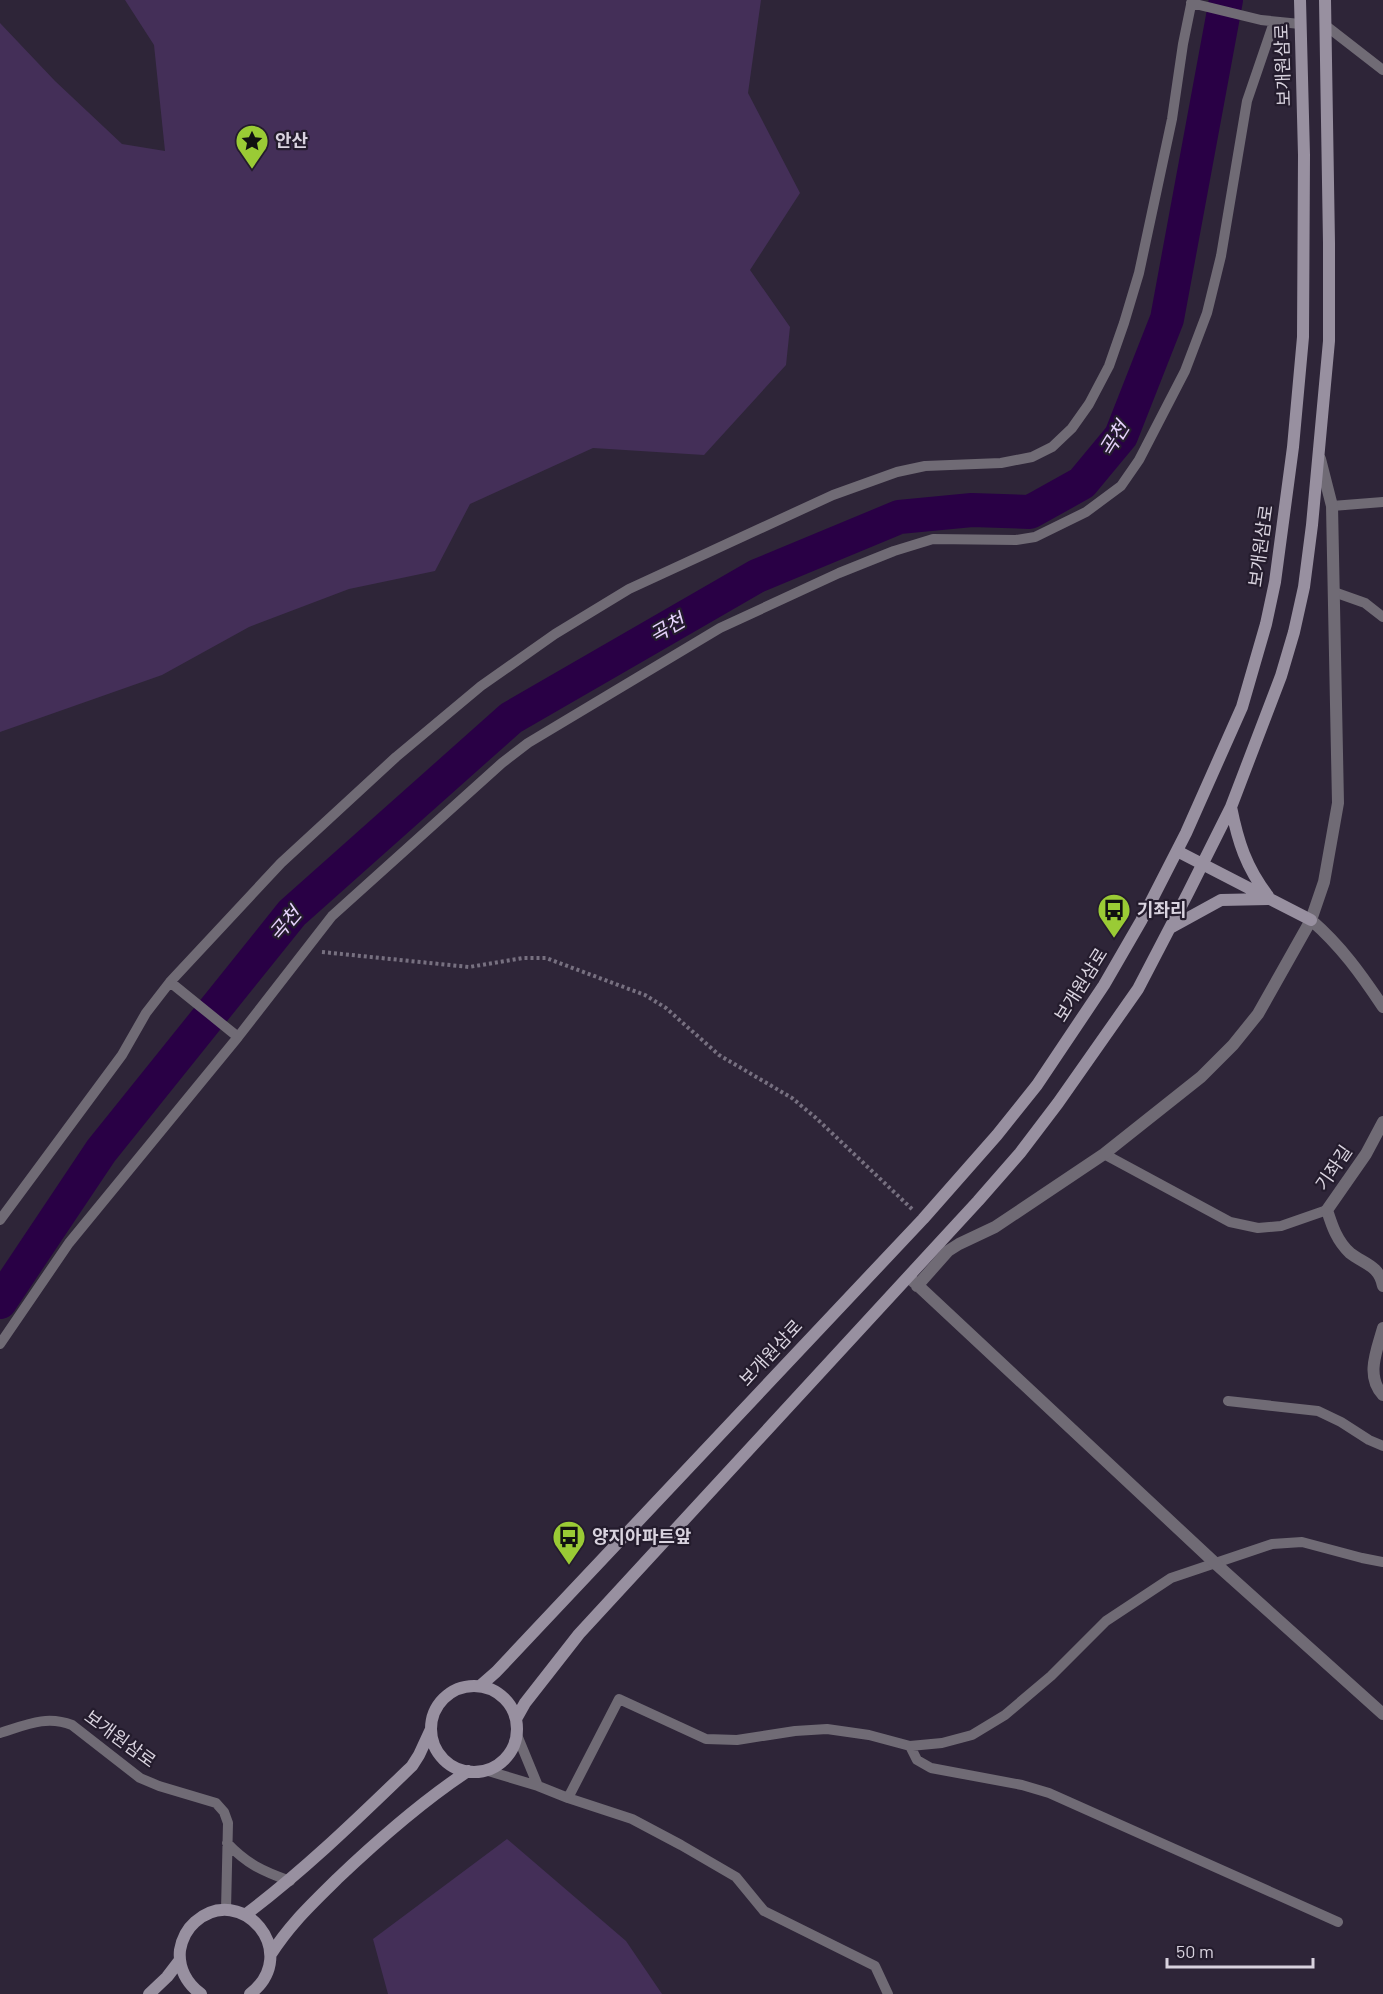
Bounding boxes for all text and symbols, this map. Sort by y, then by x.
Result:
street label: 보개원삼로 [1270,23,1294,107]
place icon: 안산 [234,123,270,170]
place label: 안산 [275,129,309,151]
water label: 곡천 [1093,414,1134,460]
street label: 보개원삼로 [1243,503,1277,588]
water label: 곡천 [645,606,691,647]
bus stop icon: 기좌리 [1096,892,1132,939]
place label: 기좌리 [1137,898,1187,920]
water label: 곡천 [263,900,307,945]
street label: 보개원삼로 [1049,944,1111,1025]
street label: 기좌길 [1310,1141,1356,1194]
street label: 보개원삼로 [734,1315,807,1390]
bus stop icon: 양지아파트앞 [551,1519,587,1566]
place label: 양지아파트앞 [592,1525,692,1547]
street label: 보개원삼로 [81,1705,161,1771]
scale bar [1167,1931,1312,1969]
text: 50 m [1176,1940,1214,1962]

